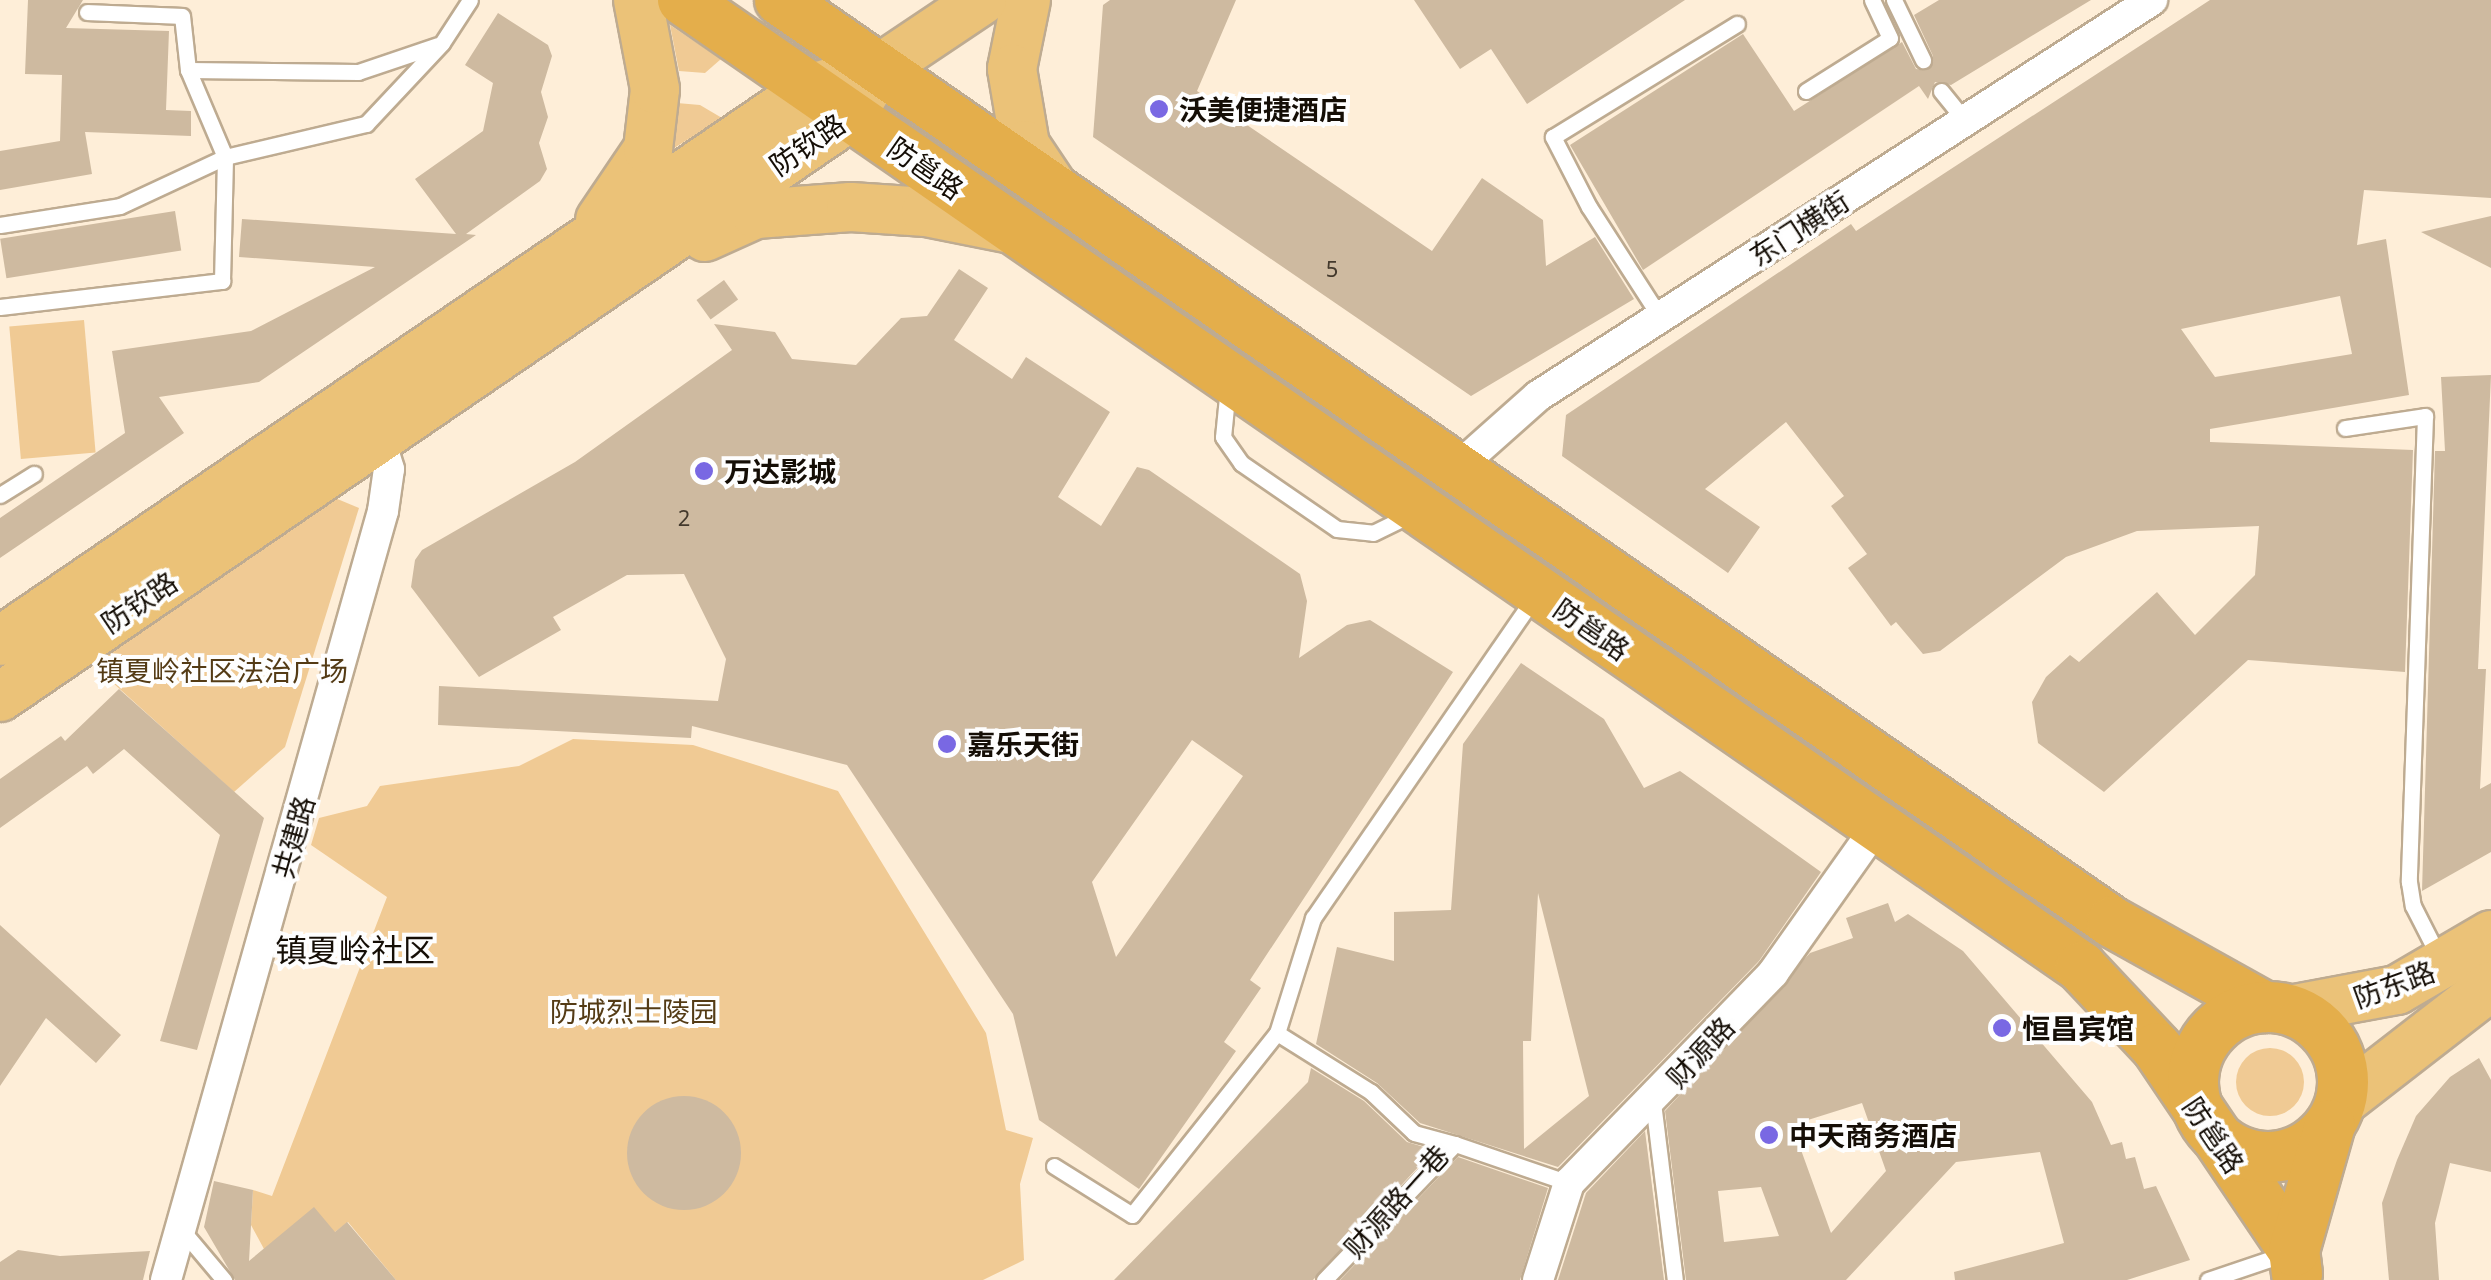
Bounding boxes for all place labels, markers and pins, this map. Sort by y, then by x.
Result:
place label: 沃美便捷酒店 [1179,92,1347,126]
marker: 沃美便捷酒店 [1148,98,1170,120]
place label: 万达影城 [724,454,836,488]
marker: 万达影城 [693,460,715,482]
place label: 嘉乐天街 [967,727,1079,761]
marker: 嘉乐天街 [936,733,958,755]
place label: 恒昌宾馆 [2022,1011,2134,1045]
marker: 恒昌宾馆 [1991,1017,2013,1039]
place label: 中天商务酒店 [1789,1118,1957,1152]
marker: 中天商务酒店 [1758,1124,1780,1146]

